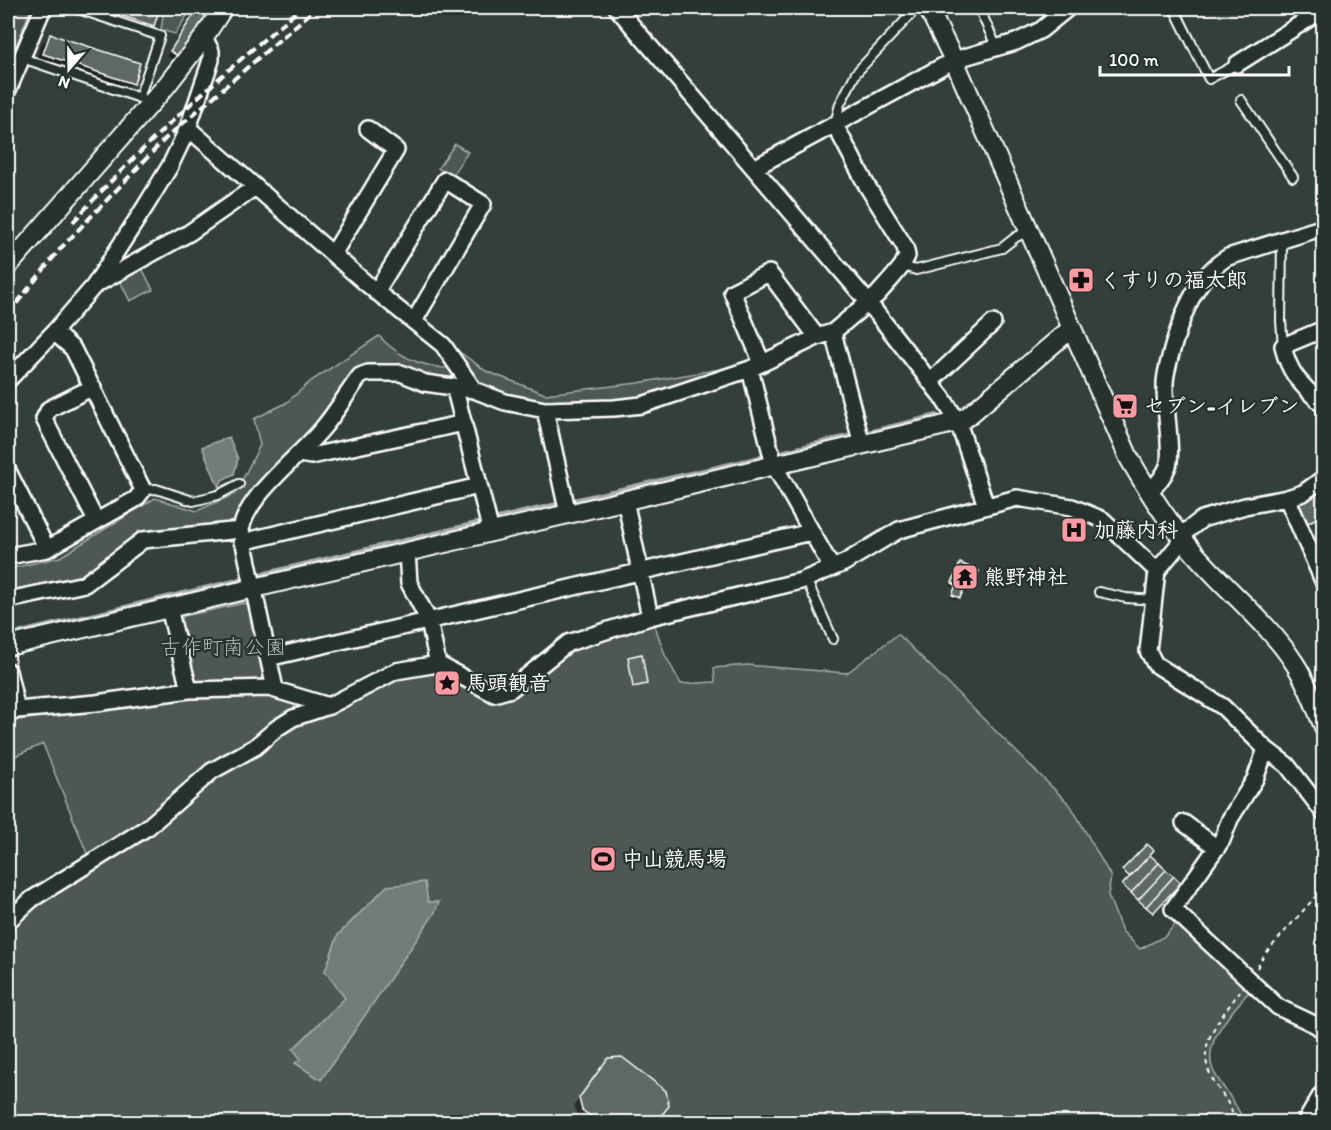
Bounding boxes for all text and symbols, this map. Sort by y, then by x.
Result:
north arrow [39,39,99,99]
scale bar [1100,39,1289,77]
text: 100 m [1109,49,1159,71]
text: N [56,72,72,93]
pharmacy icon: くすりの福太郎 [1066,265,1096,295]
place label: くすりの福太郎 [1100,267,1247,292]
supermarket icon: セブン-イレブン [1110,391,1140,421]
place label: セブン-イレブン [1144,393,1299,418]
hospital icon: 加藤内科 [1059,515,1089,545]
place label: 加藤内科 [1094,517,1178,542]
temple icon: 熊野神社 [950,562,980,592]
place label: 熊野神社 [984,564,1068,589]
park label: 古作町南公園 [160,634,286,659]
place icon: 馬頭観音 [432,668,462,698]
place label: 馬頭観音 [466,670,550,695]
sports icon: 中山競馬場 [588,844,618,874]
place label: 中山競馬場 [622,846,727,871]

